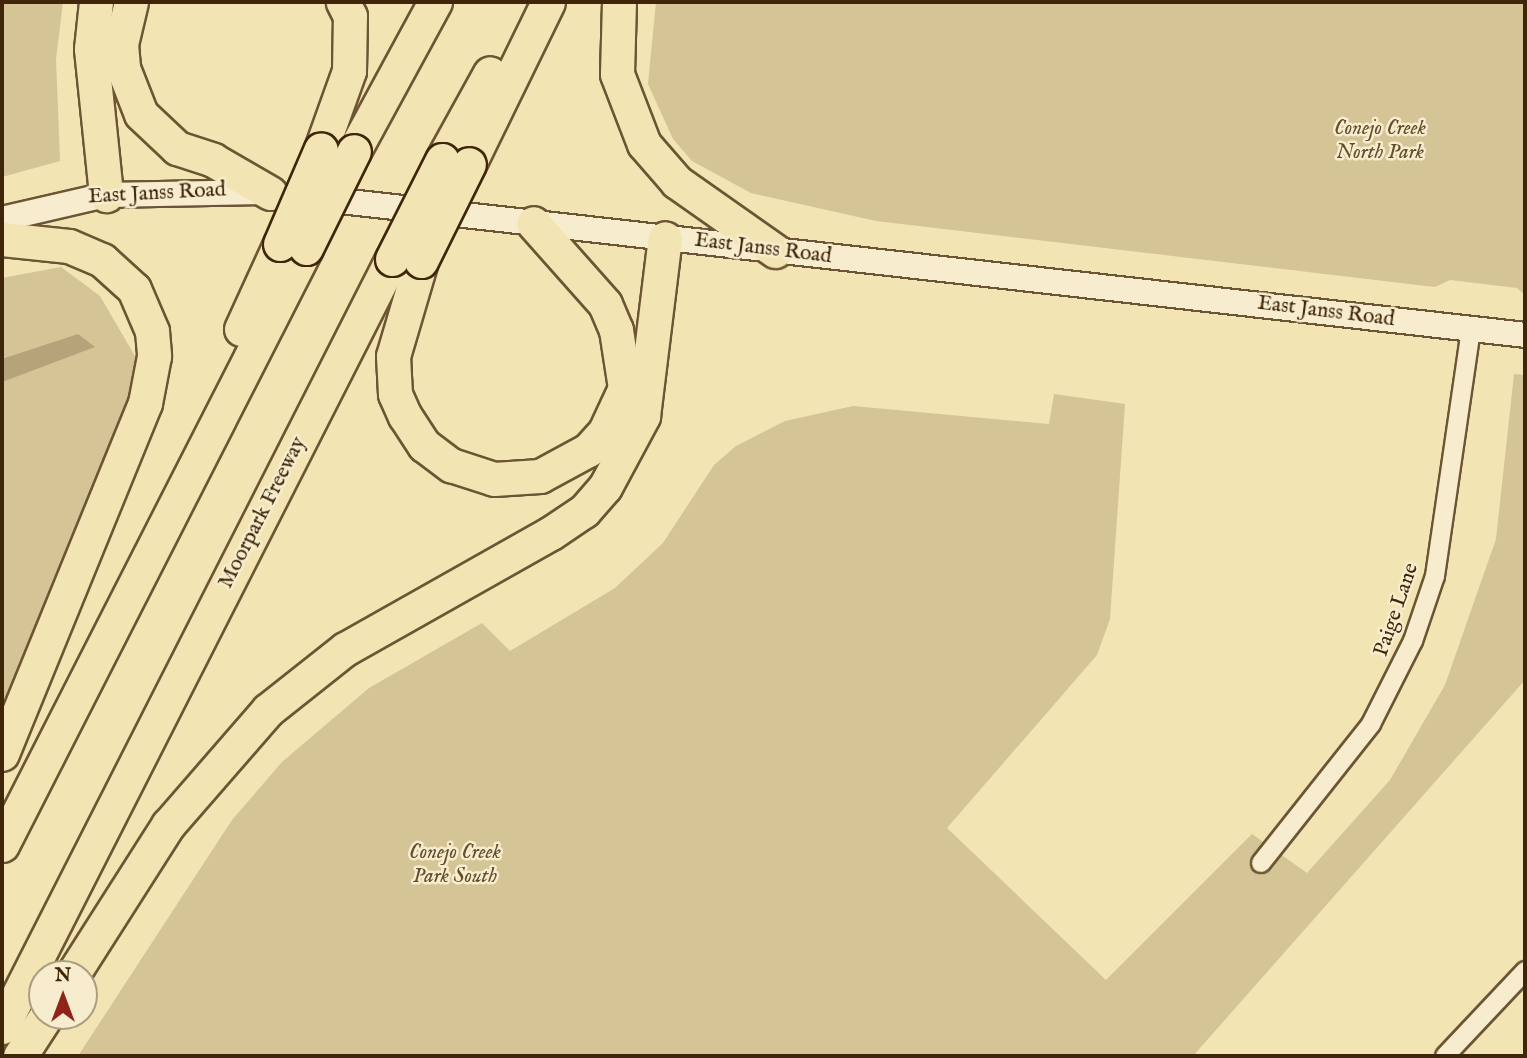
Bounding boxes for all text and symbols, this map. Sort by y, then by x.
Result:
park label: Conejo Creek North Park [1334,116,1426,166]
street label: East Janss Road [87,178,227,210]
street label: East Janss Road [693,228,833,270]
street label: East Janss Road [1256,291,1396,333]
street label: Moorpark Freeway [214,433,312,593]
street label: Paige Lane [1369,560,1425,660]
park label: Conejo Creek Park South [409,840,501,890]
north arrow [28,960,98,1030]
text: N [55,964,71,988]

